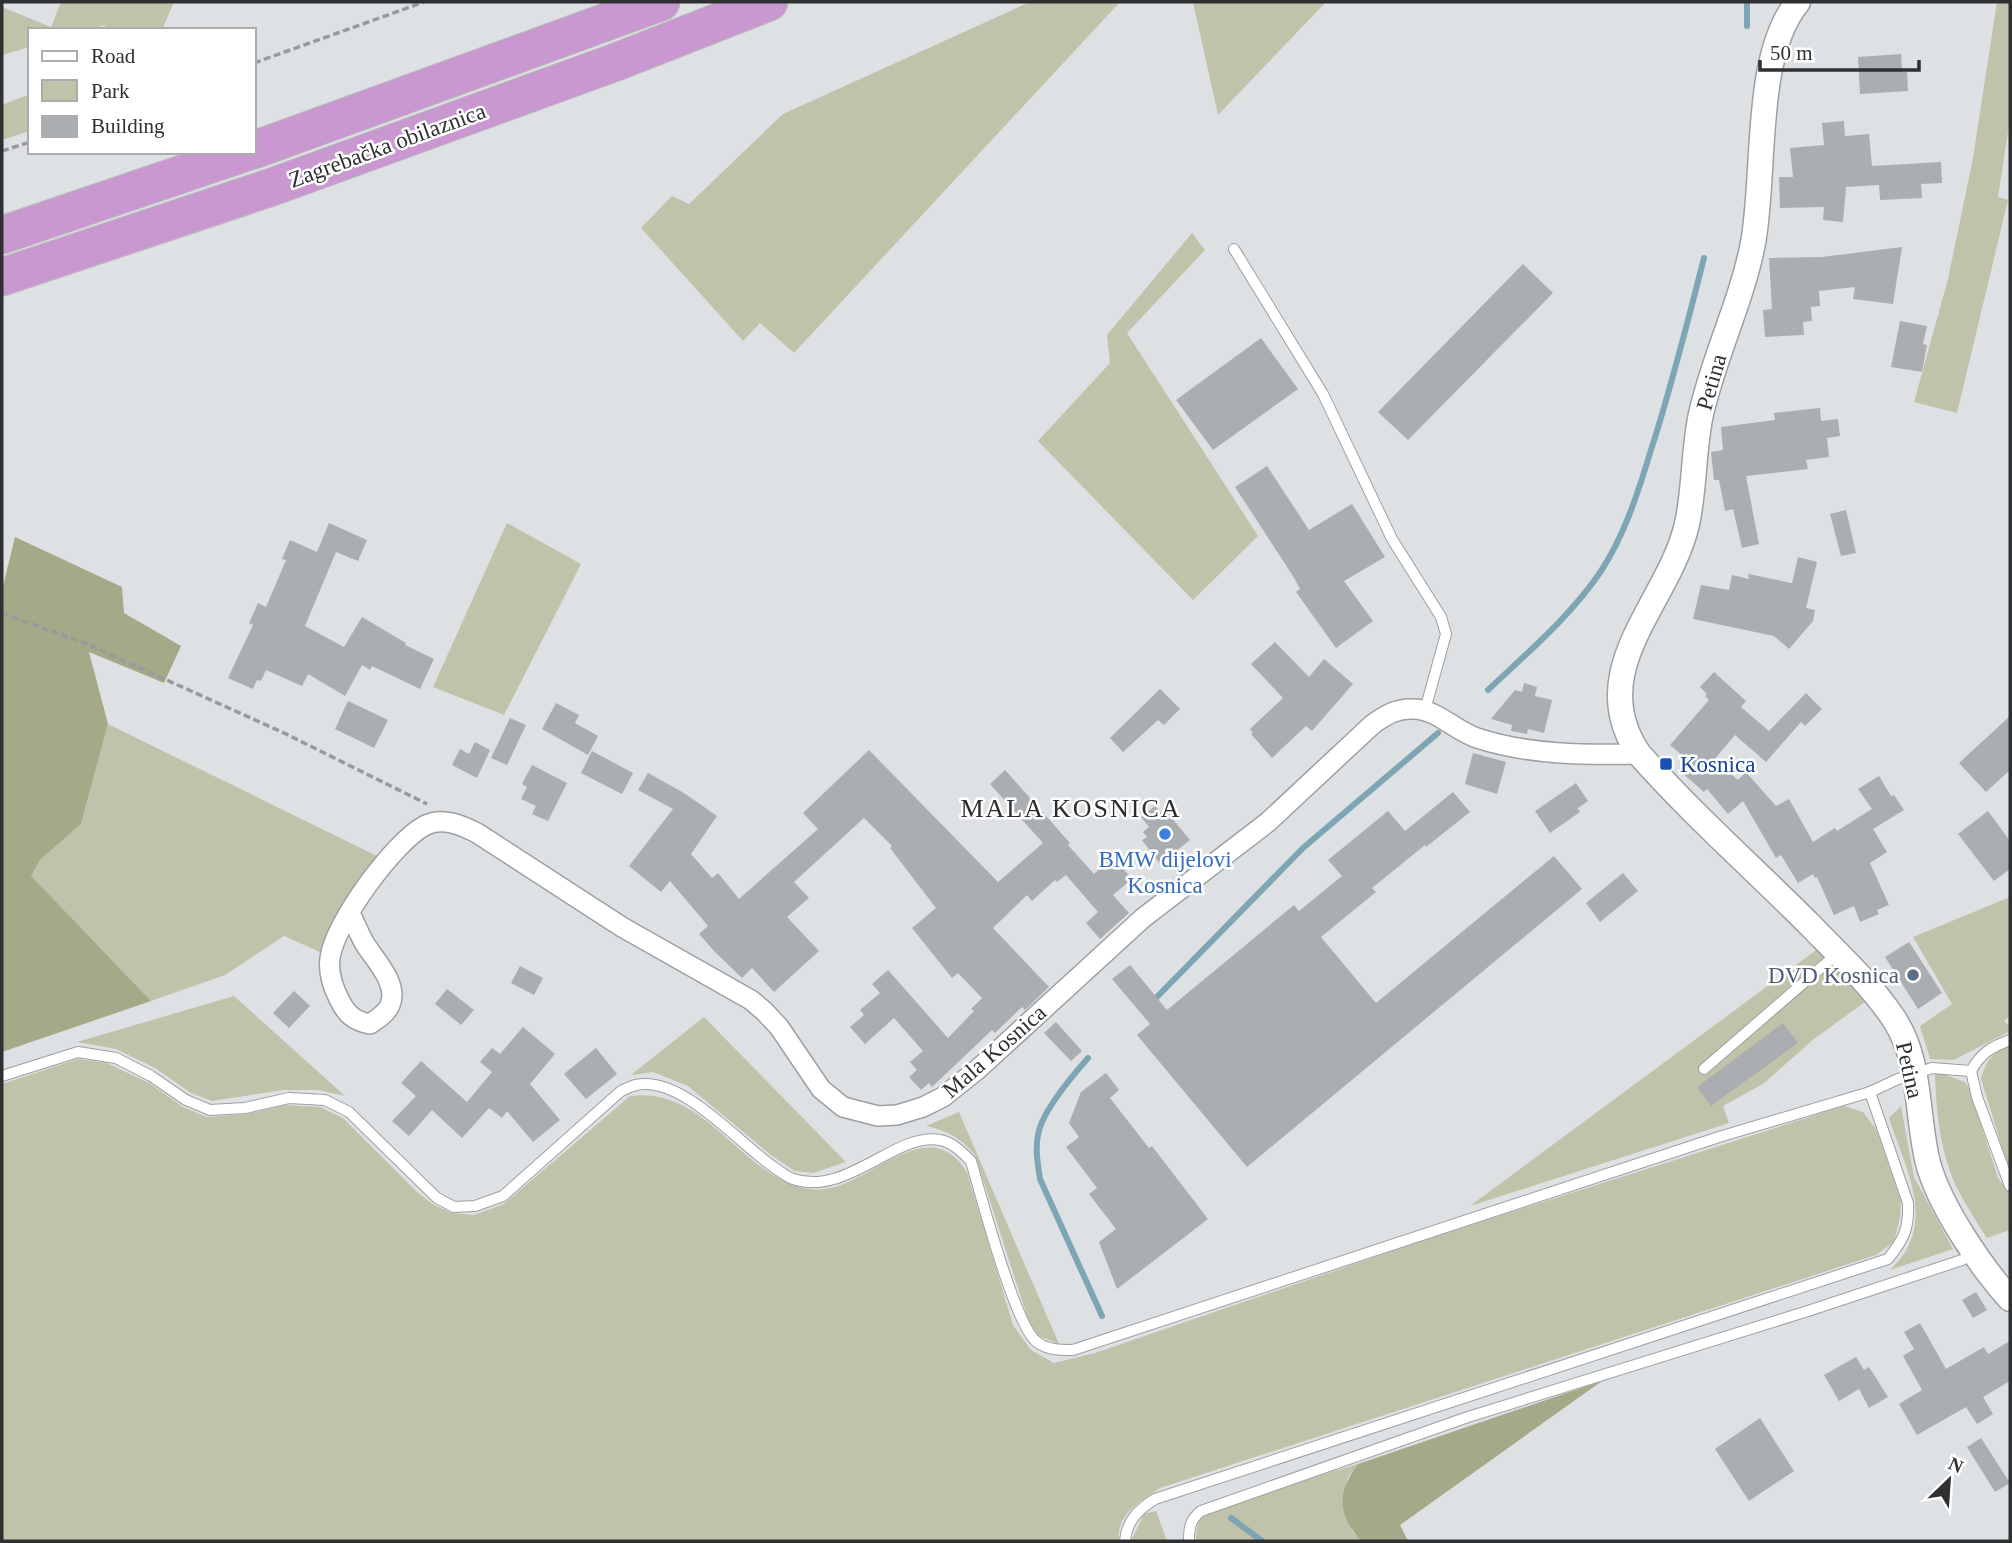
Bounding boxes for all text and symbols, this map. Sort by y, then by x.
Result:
legend [28,28,256,154]
scale bar [1760,28,1919,72]
text: 50 m [1770,41,1813,65]
text: Road [91,44,136,68]
text: Park [91,79,130,103]
street label: Zagrebačka obilaznica [285,98,489,193]
text: Building [91,114,165,138]
street label: Petina [1692,351,1731,413]
place label: Kosnica [1680,752,1755,777]
marker: Kosnica [1658,756,1674,772]
district label: MALA KOSNICA [960,794,1182,823]
marker: BMW dijelovi Kosnica [1157,826,1173,842]
place label: BMW dijelovi Kosnica [1098,847,1232,898]
place label: DVD Kosnica [1768,963,1899,988]
marker: DVD Kosnica [1905,967,1921,983]
street label: Mala Kosnica [938,1000,1051,1103]
street label: Petina [1891,1039,1928,1101]
north arrow [1914,1445,1984,1515]
text: N [1945,1453,1967,1478]

